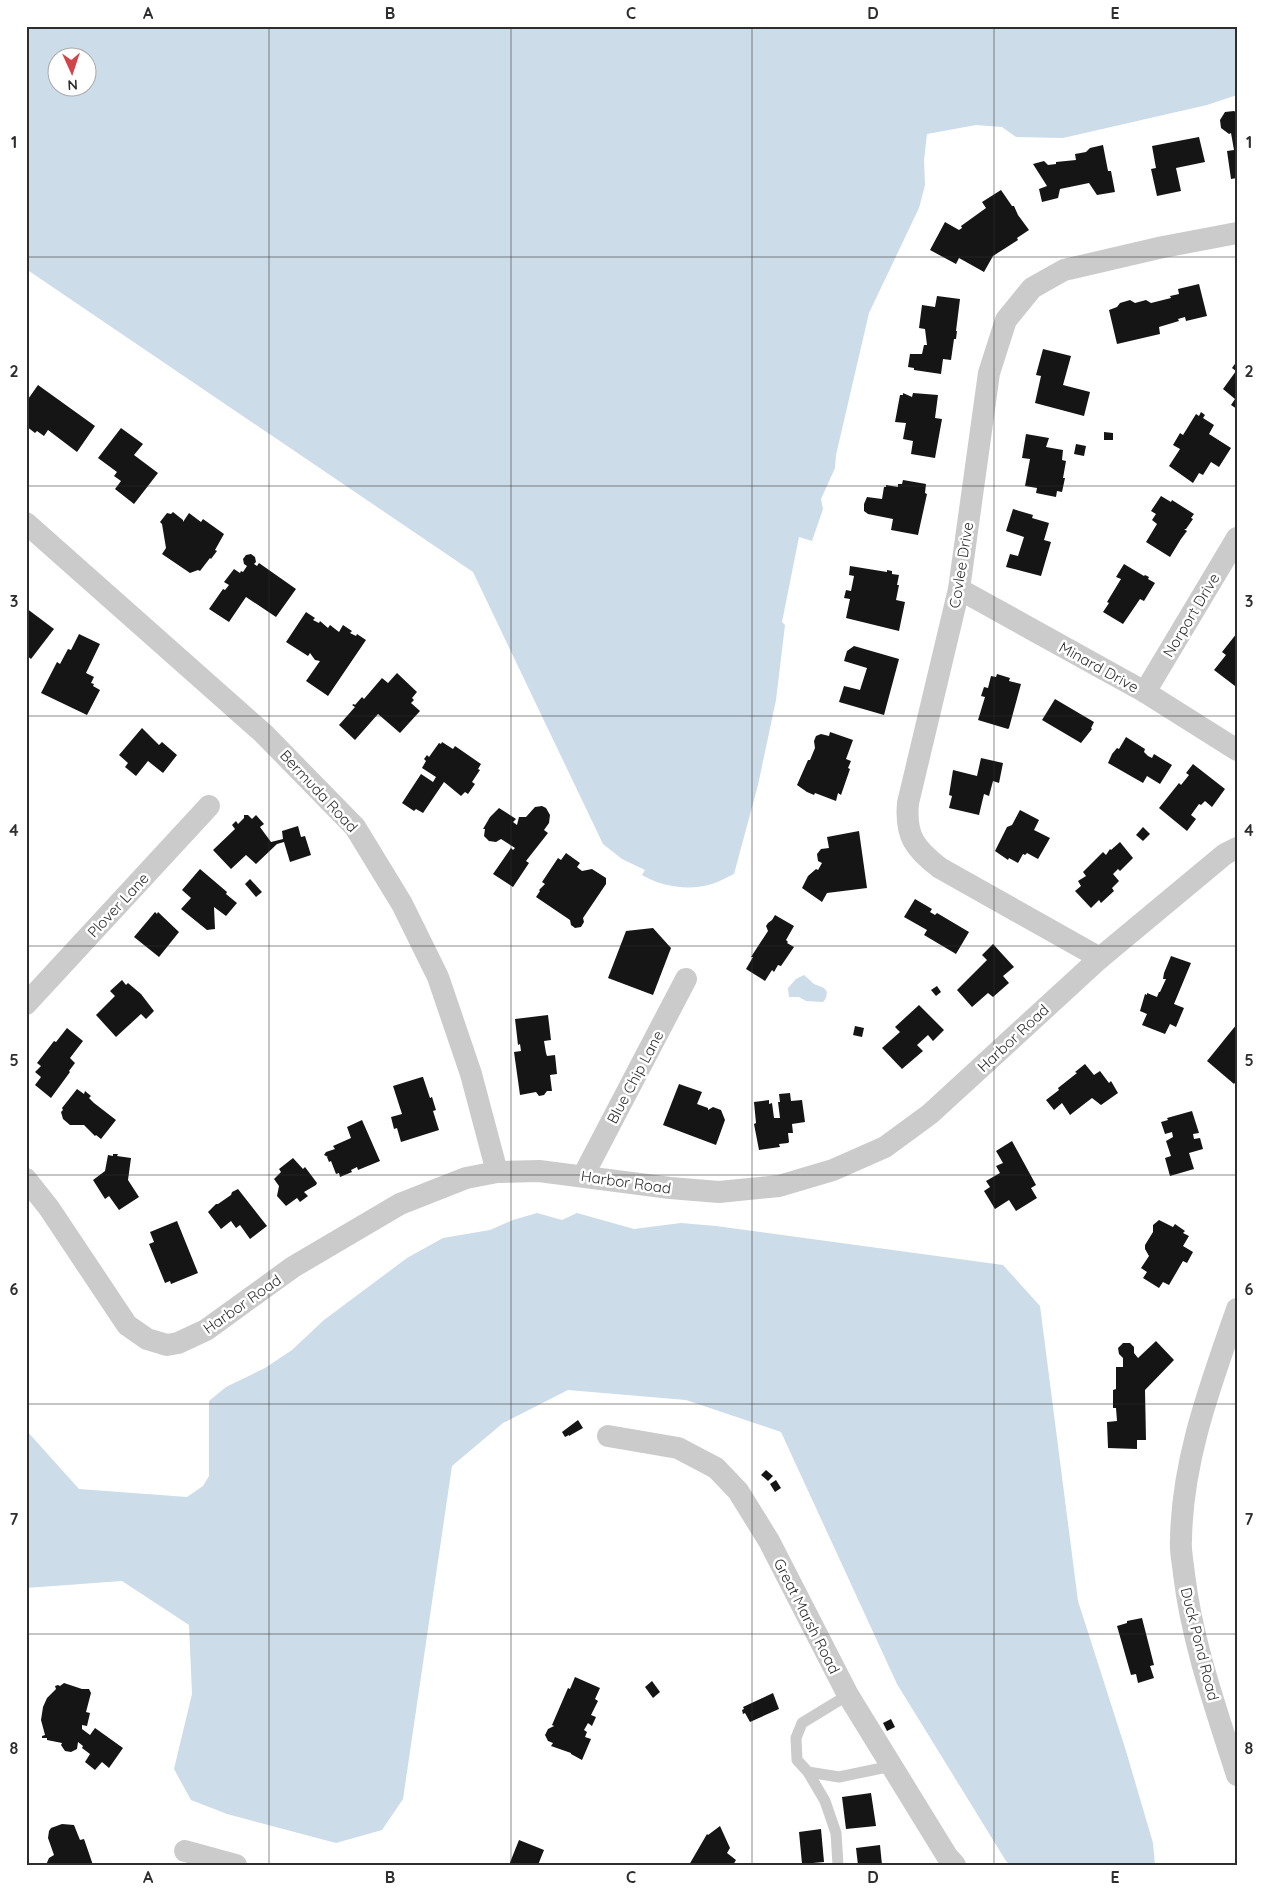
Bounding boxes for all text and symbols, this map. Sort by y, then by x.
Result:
text: A [143,3,154,23]
text: B [385,3,395,23]
text: C [626,3,636,23]
text: D [867,3,879,23]
text: E [1110,3,1120,23]
north arrow [48,48,98,98]
text: N [67,76,78,94]
text: 1 [11,132,17,152]
text: 1 [1246,132,1252,152]
text: 2 [9,361,19,381]
text: 2 [1244,361,1254,381]
street label: Covlee Drive [945,520,977,610]
street label: Norport Drive [1158,569,1224,661]
text: 3 [10,591,18,611]
text: 3 [1245,591,1253,611]
street label: Minard Drive [1056,637,1142,697]
street label: Bermuda Road [276,746,362,836]
text: 4 [9,820,19,840]
text: 4 [1244,820,1254,840]
street label: Plover Lane [83,869,153,941]
street label: Harbor Road [973,1000,1053,1076]
street label: Blue Chip Lane [602,1027,668,1127]
text: 5 [9,1050,19,1070]
text: 5 [1244,1050,1254,1070]
street label: Harbor Road [580,1166,672,1198]
street label: Harbor Road [199,1270,285,1338]
text: 6 [10,1279,19,1299]
text: 6 [1245,1279,1254,1299]
text: 7 [10,1509,19,1529]
text: 7 [1245,1509,1254,1529]
street label: Great Marsh Road [770,1555,844,1677]
street label: Duck Pond Road [1177,1585,1223,1703]
text: 8 [10,1738,19,1758]
text: 8 [1245,1738,1254,1758]
text: A [143,1867,154,1887]
text: B [385,1867,395,1887]
text: C [626,1867,636,1887]
text: D [867,1867,879,1887]
text: E [1110,1867,1120,1887]

